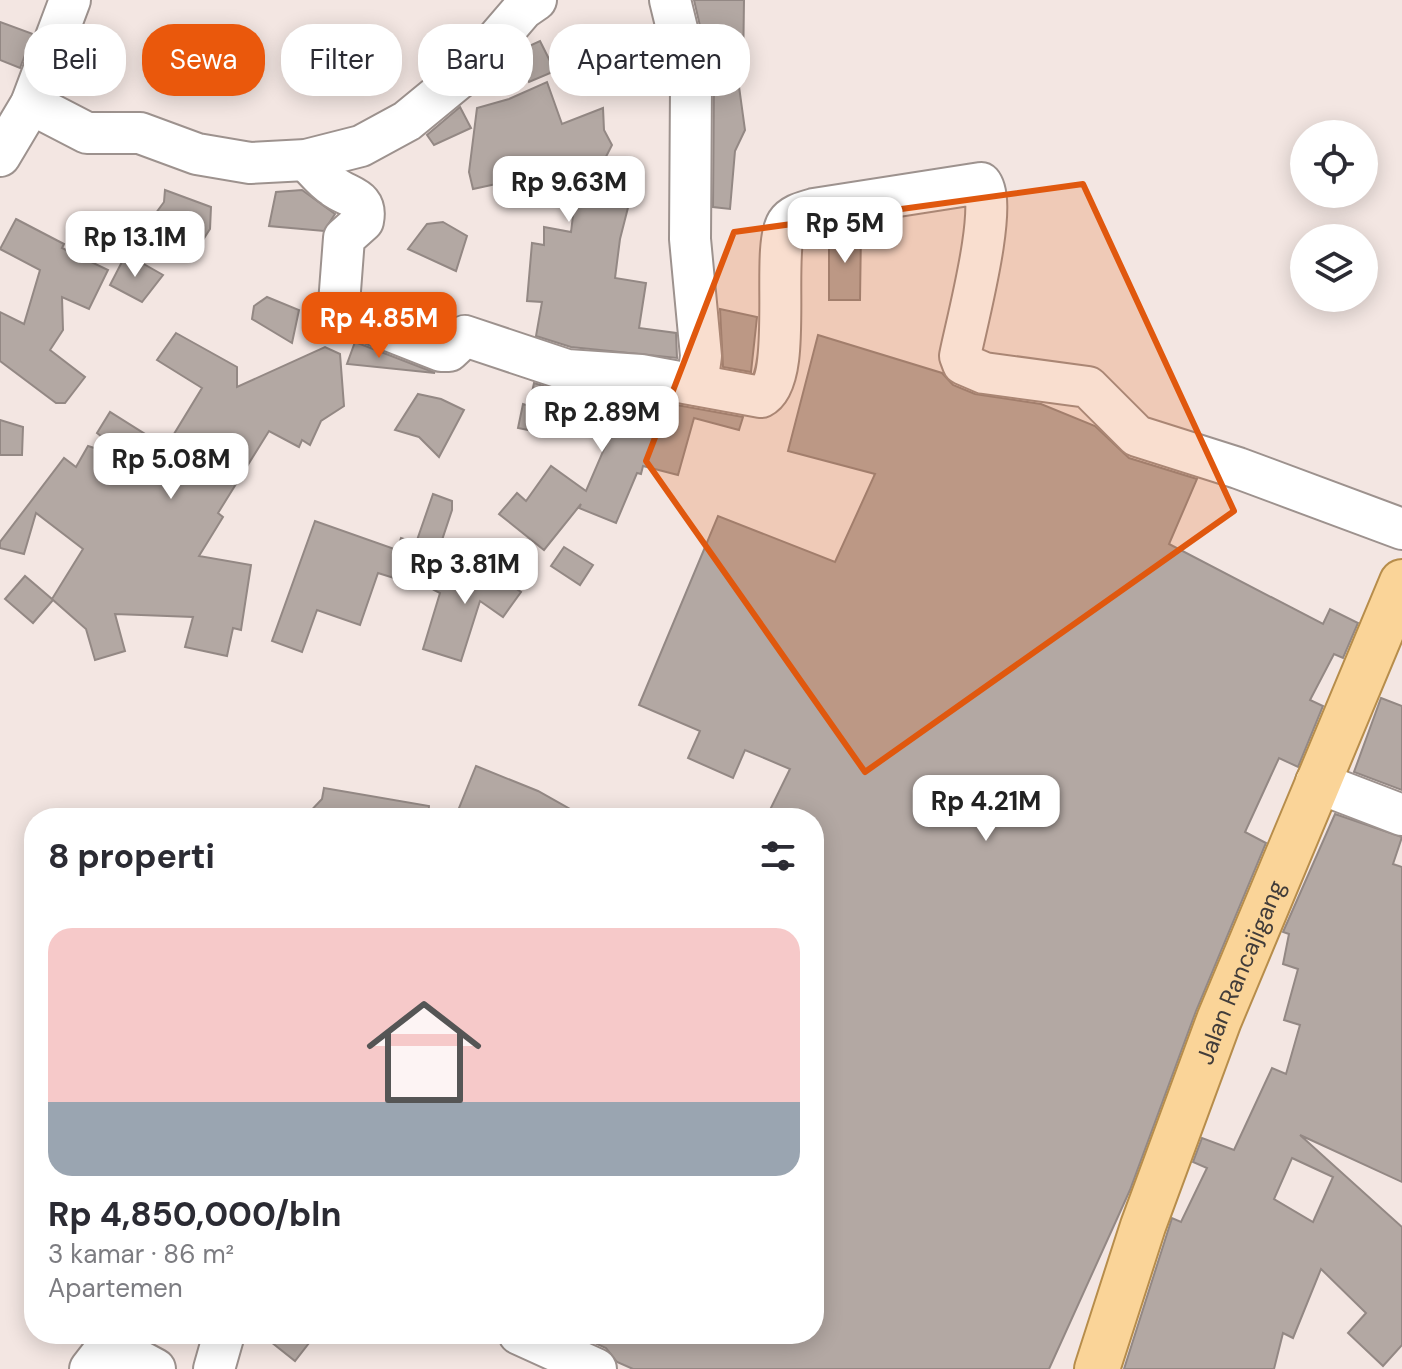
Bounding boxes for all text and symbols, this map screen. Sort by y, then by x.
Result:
chip: Beli [24,24,126,96]
chip: Sewa [142,24,265,96]
chip: Filter [281,24,402,96]
chip: Baru [418,24,533,96]
chip: Apartemen [549,24,750,96]
map controls [1290,120,1378,312]
button: locate [1290,120,1378,208]
pin: Rp 9.63M [486,156,652,224]
text: Rp 9.63M [511,165,627,199]
pin: Rp 5M [789,197,901,265]
text: Rp 5M [806,206,884,240]
pin: Rp 13.1M [52,211,218,279]
text: Rp 13.1M [84,220,186,254]
button: layers [1290,224,1378,312]
pin: Rp 4.85M [296,292,462,360]
text: Rp 4.85M [320,301,438,335]
pin: Rp 2.89M [519,386,685,454]
text: Rp 2.89M [544,395,660,429]
pin: Rp 5.08M [88,433,254,501]
text: Rp 5.08M [111,442,231,476]
pin: Rp 3.81M [382,538,548,606]
text: Rp 3.81M [410,547,520,581]
pin: Rp 4.21M [903,775,1069,843]
text: Rp 4.21M [931,784,1041,818]
text: 8 properti [48,834,215,879]
icon: filters [756,834,800,878]
street label: Jalan Rancajigang [1189,875,1291,1069]
icon: home [352,980,496,1124]
text: Rp 4,850,000/bln [48,1192,341,1237]
text: 3 kamar · 86 m² [48,1237,234,1271]
text: Apartemen [48,1271,183,1305]

